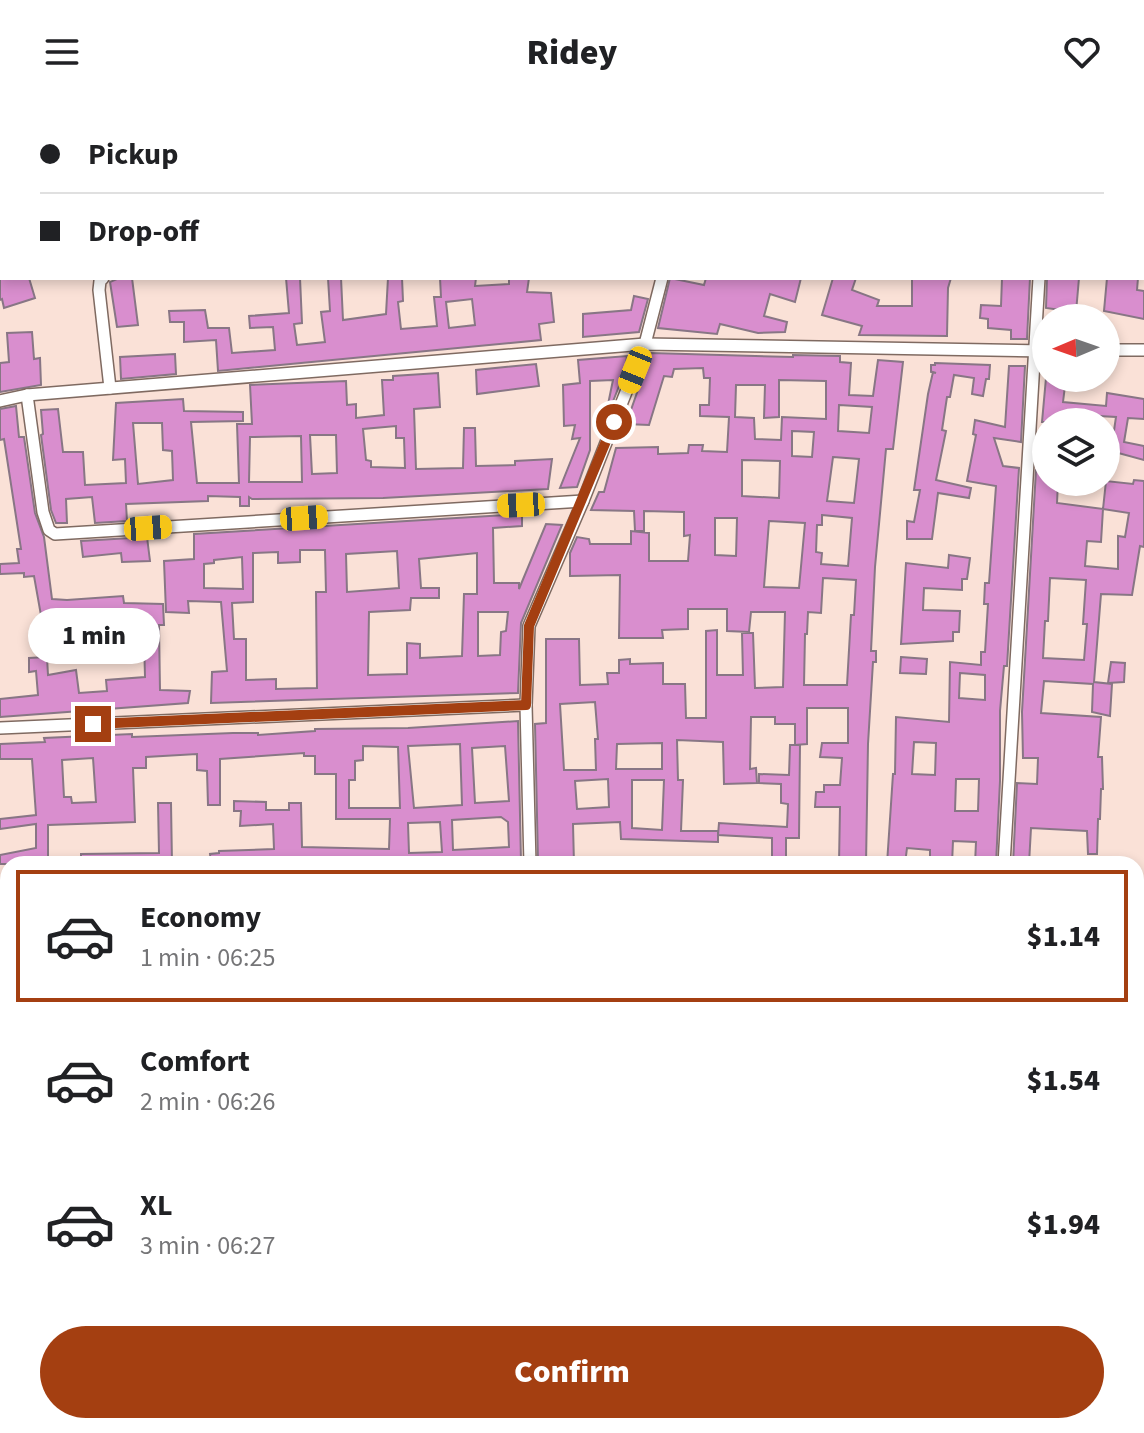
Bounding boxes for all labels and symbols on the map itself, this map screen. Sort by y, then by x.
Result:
north arrow [1032,304,1120,392]
car [615,343,655,397]
route start [596,404,632,440]
car [496,492,546,518]
car [279,504,329,532]
car [123,514,173,542]
callout: 1 min [27,608,159,664]
route end [75,706,111,742]

